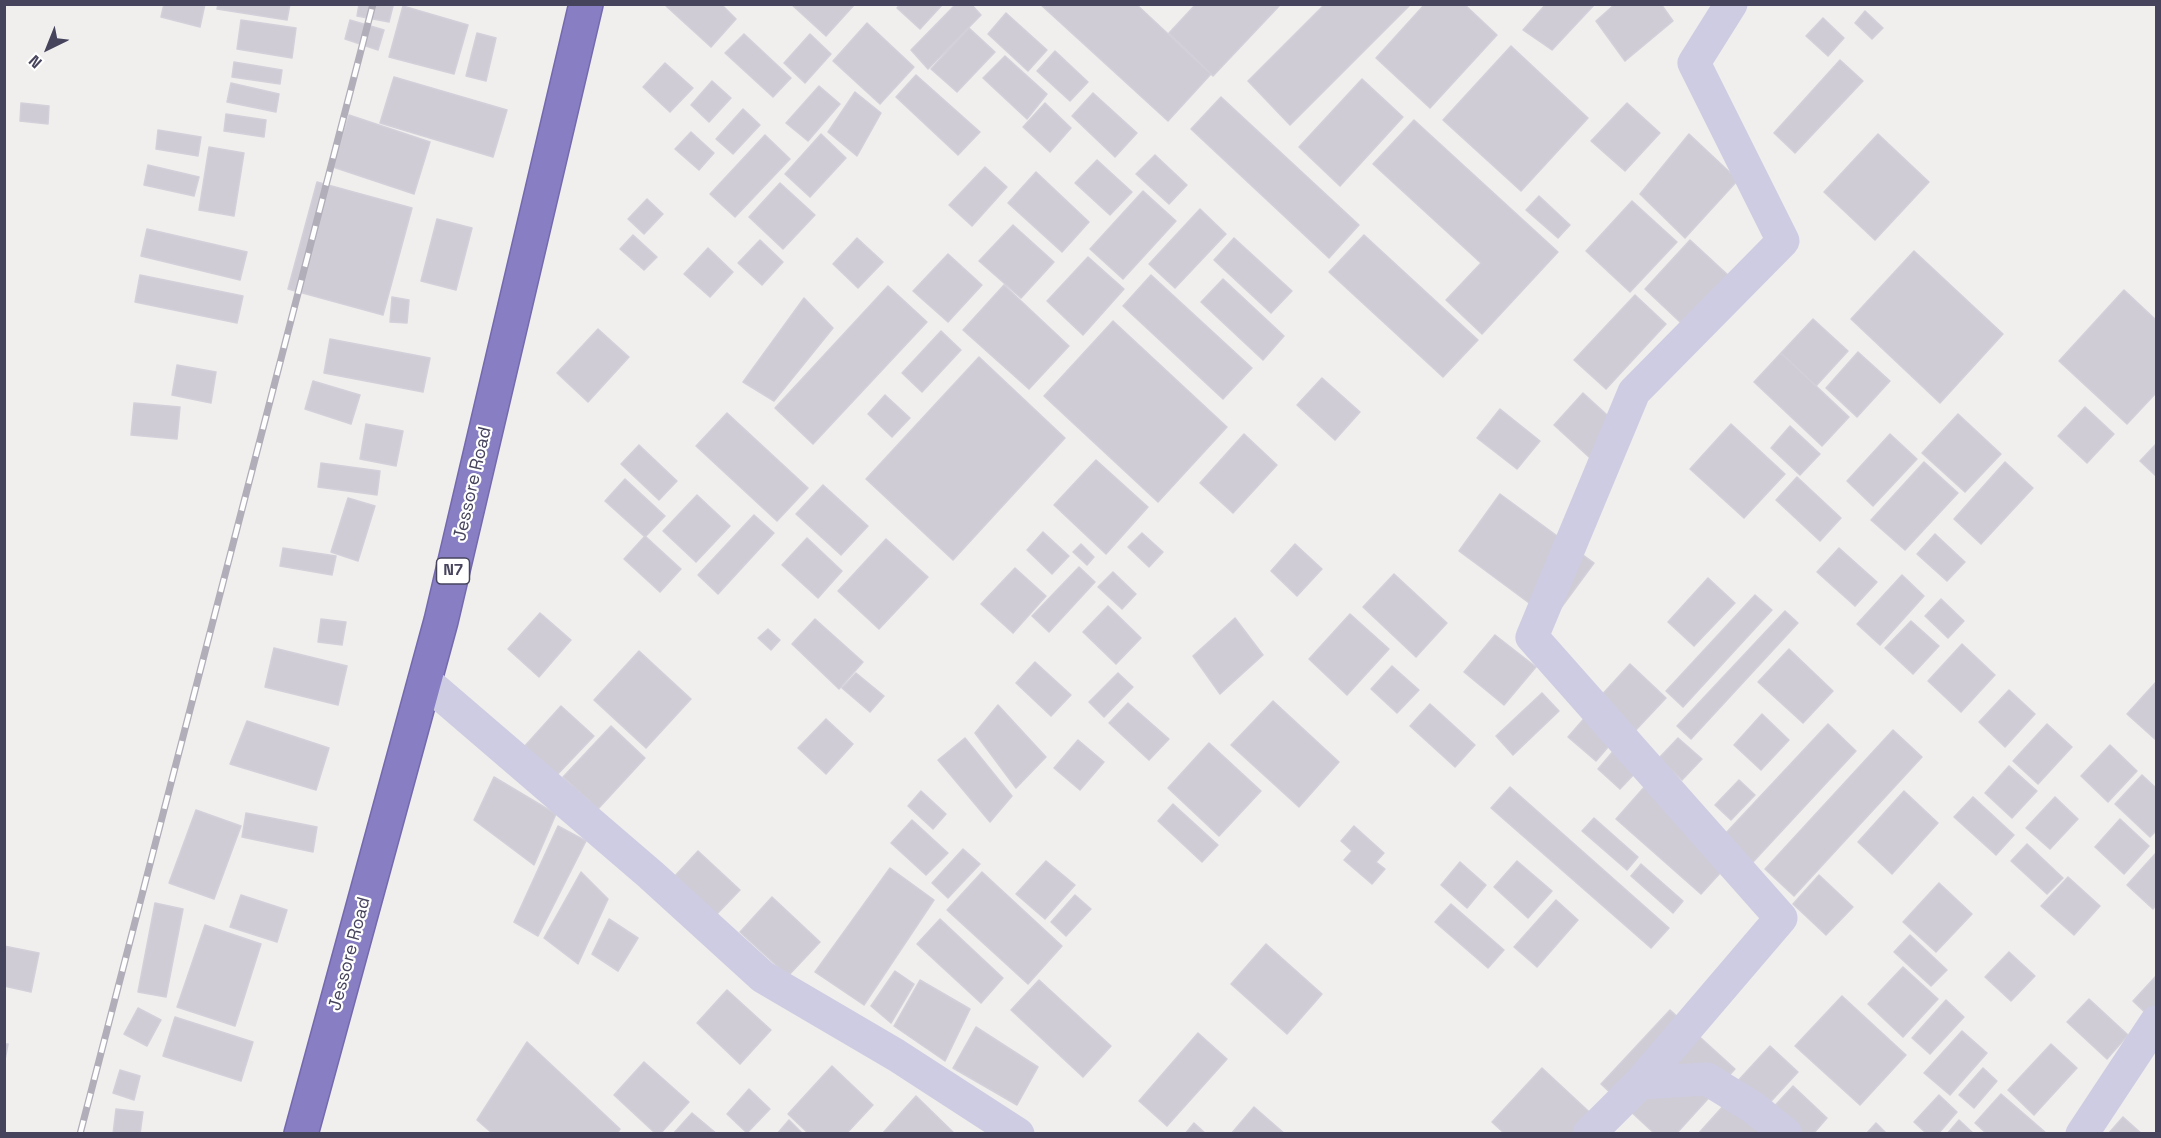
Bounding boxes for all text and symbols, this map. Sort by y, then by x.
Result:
north arrow [18,18,78,78]
text: N [24,50,46,73]
street label: Jessore Road [449,425,497,543]
road number: N7 [436,558,470,584]
street label: Jessore Road [324,895,376,1013]

